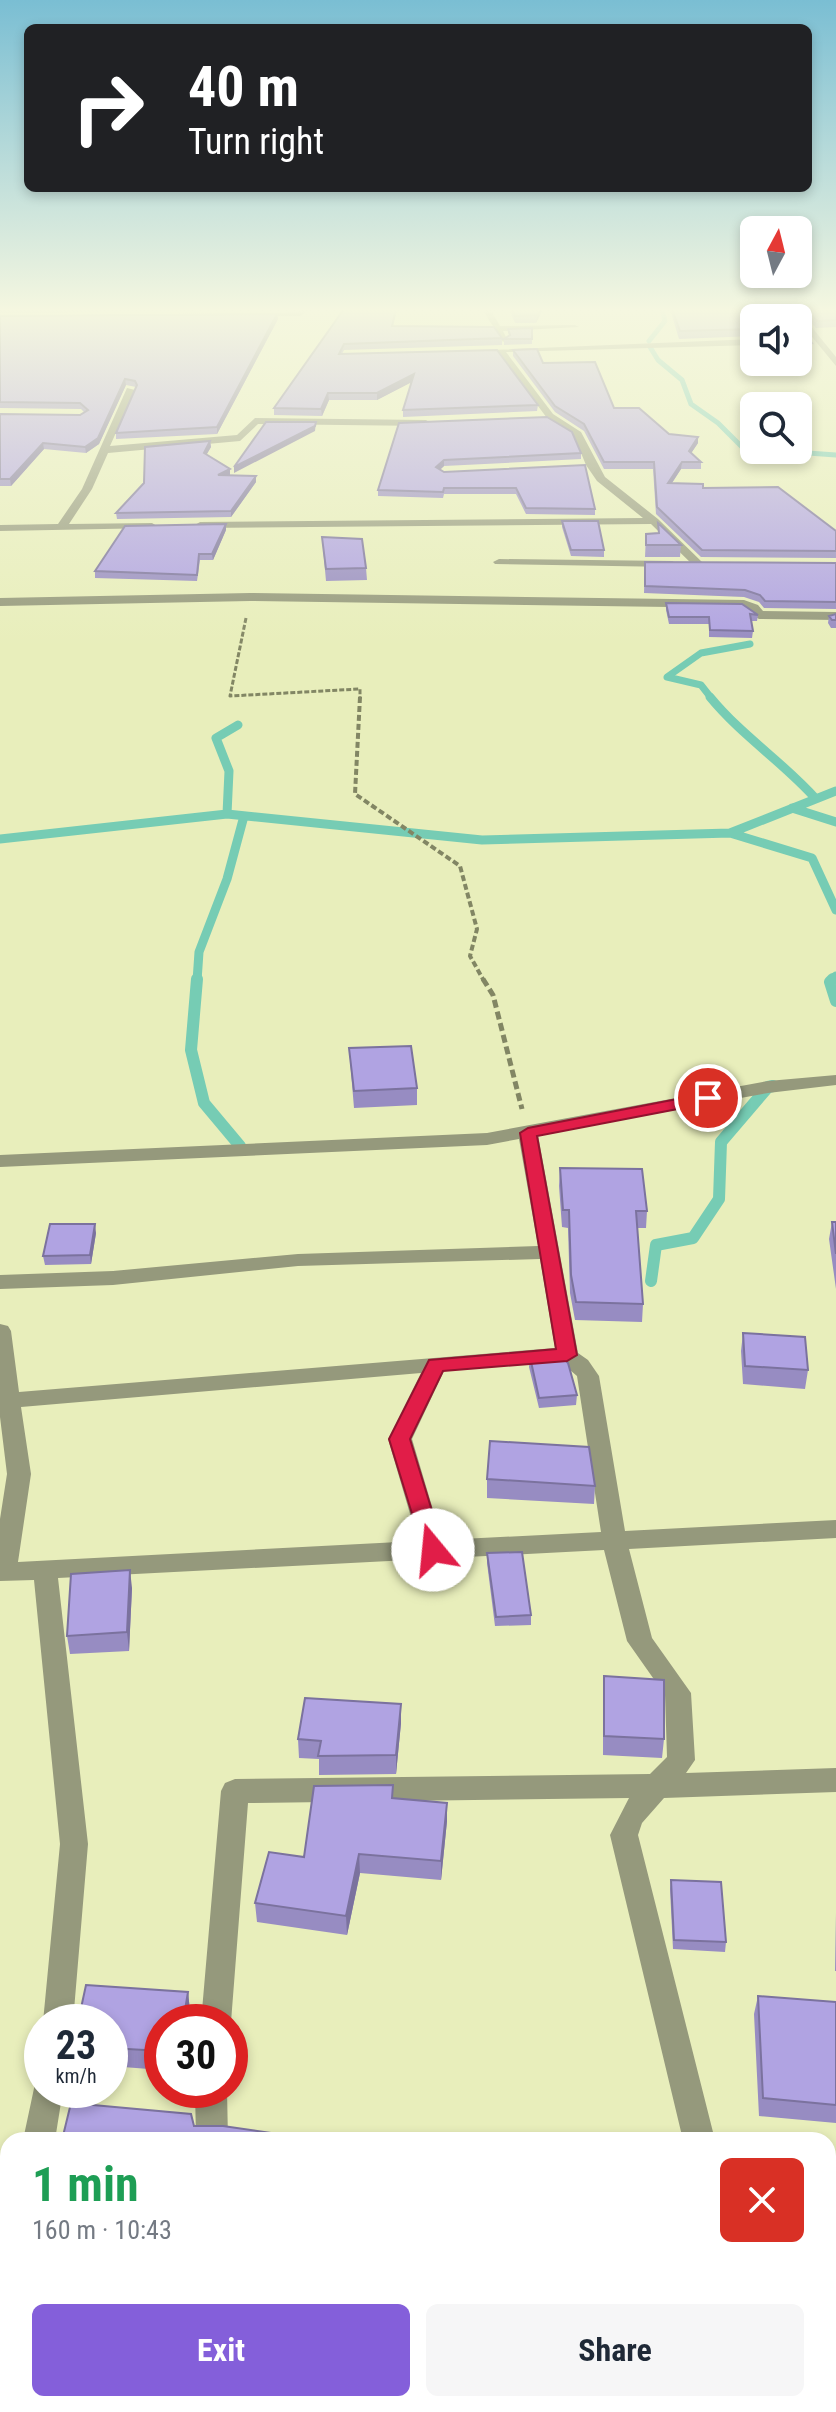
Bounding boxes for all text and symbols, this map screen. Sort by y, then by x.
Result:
text: 40 m [188,54,299,120]
icon: right [56,56,160,160]
text: Turn right [188,121,324,163]
north arrow [740,216,812,288]
map controls [740,216,812,464]
button: sound [740,304,812,376]
button: search [740,392,812,464]
pin [674,1064,742,1132]
icon: arrive [686,1076,730,1120]
position arrow [391,1508,475,1592]
speed limit sign: 30 [144,2004,248,2108]
text: 23 [56,2022,96,2069]
text: km/h [55,2064,97,2088]
text: 1 min [32,2156,139,2213]
button: close [720,2158,804,2242]
text: 160 m · 10:43 [32,2215,172,2245]
button: Exit [32,2304,410,2396]
button: Share [426,2304,804,2396]

